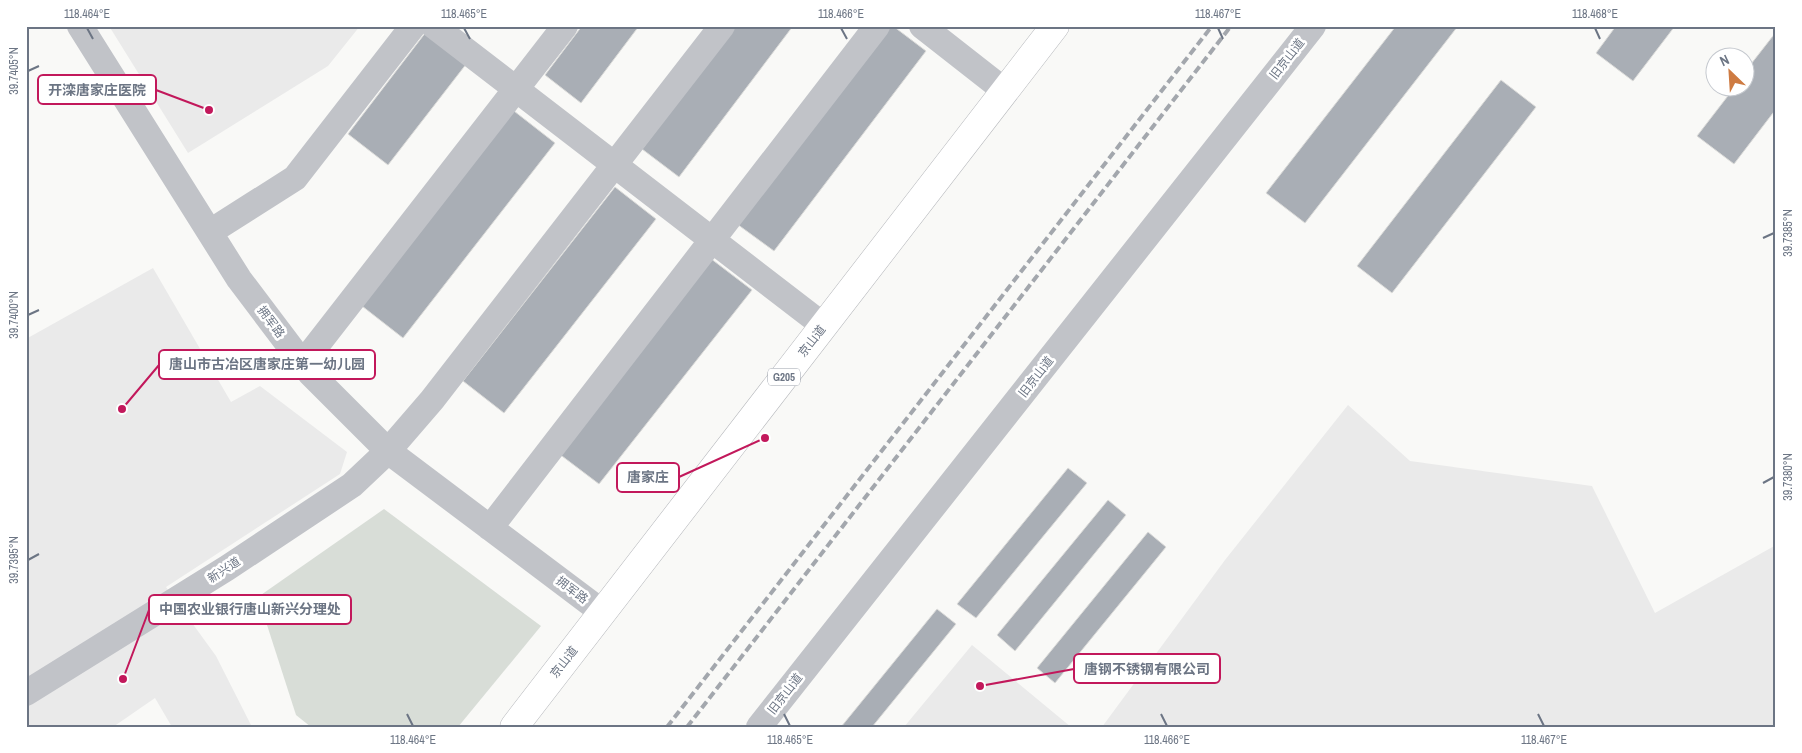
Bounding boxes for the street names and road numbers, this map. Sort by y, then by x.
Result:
street label: 旧京山道 [1266,35,1308,83]
street label: 拥军路 [254,303,288,341]
street label: 京山道 [795,322,829,360]
street label: 旧京山道 [1015,353,1057,401]
road number: G205 [768,368,800,386]
street label: 新兴道 [205,553,243,587]
street label: 拥军路 [553,573,591,607]
street label: 京山道 [547,643,581,681]
street label: 旧京山道 [764,670,806,718]

